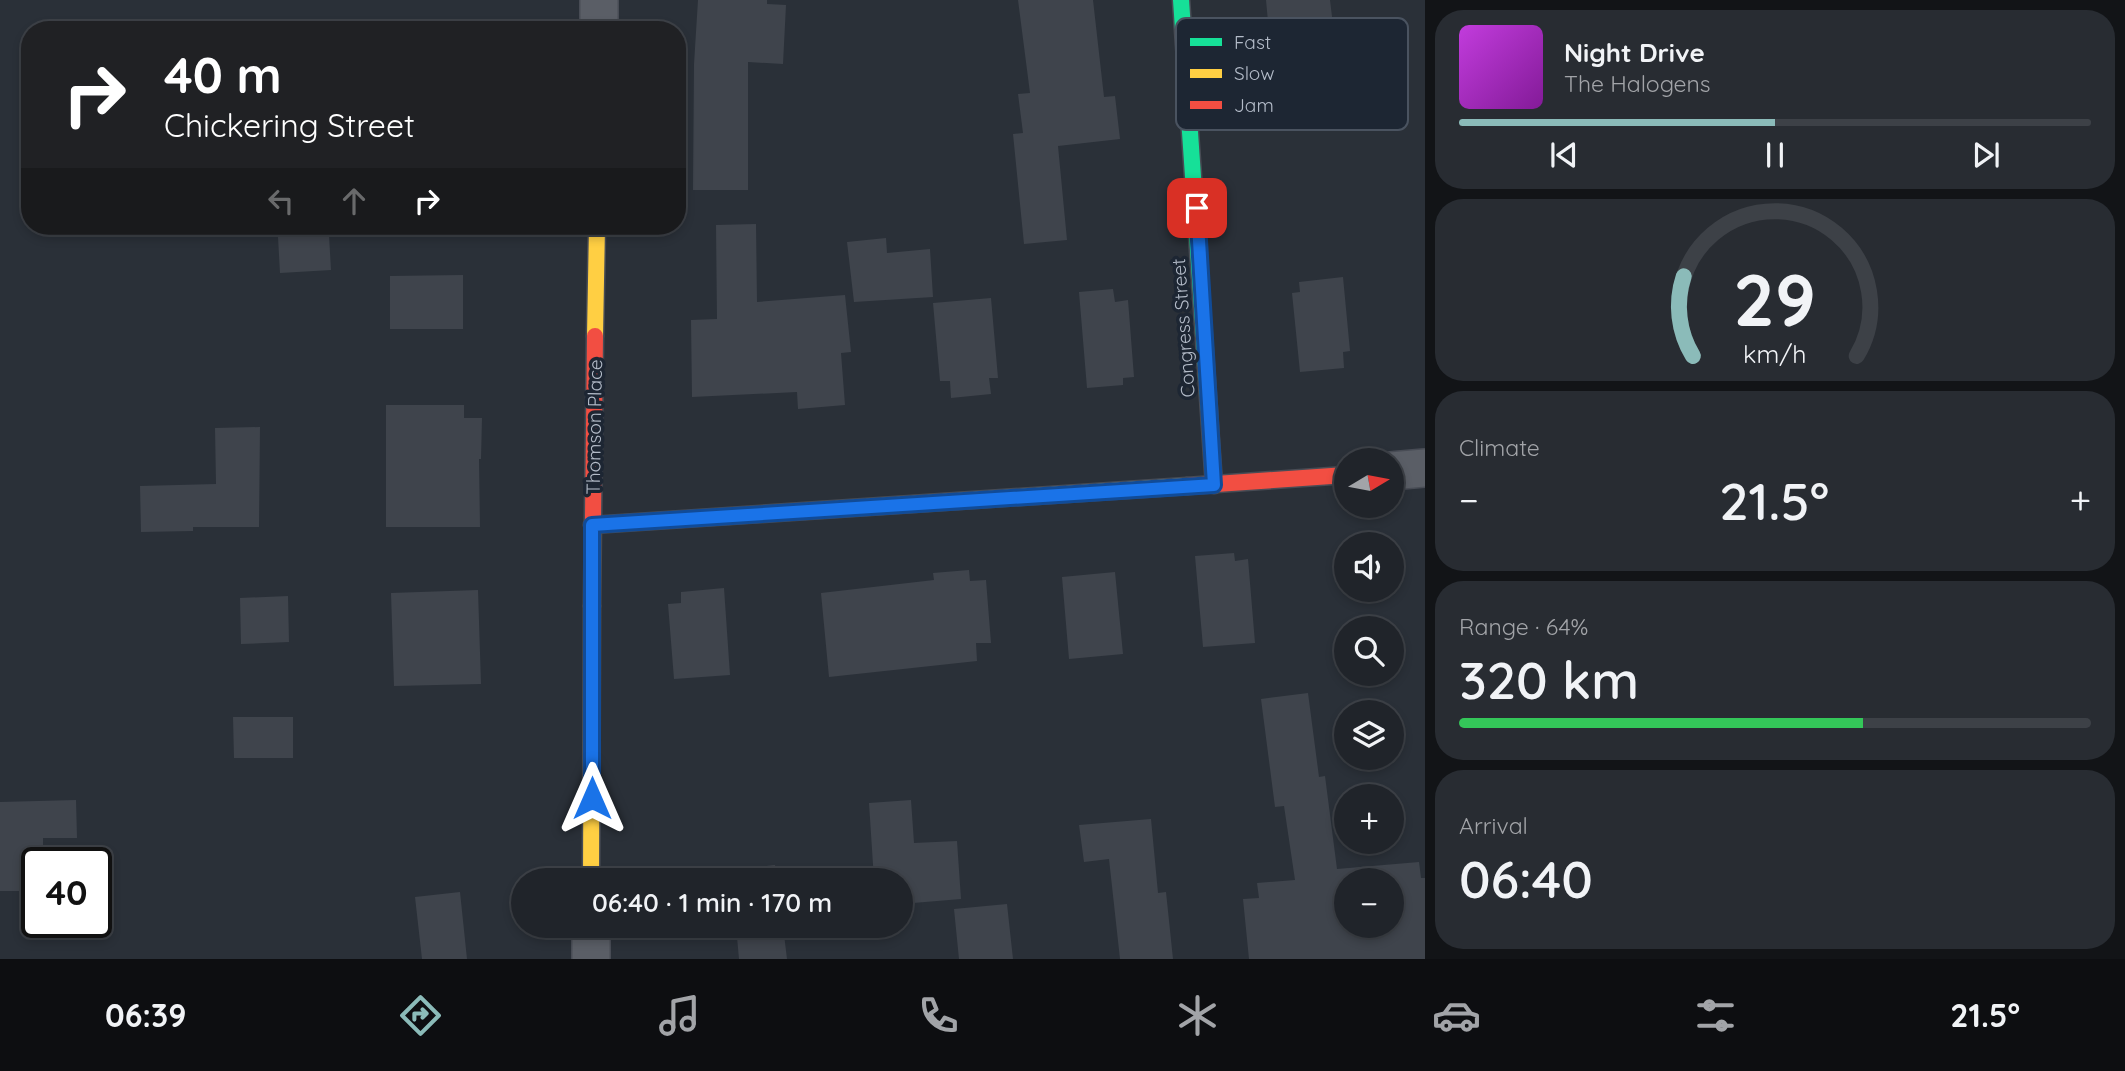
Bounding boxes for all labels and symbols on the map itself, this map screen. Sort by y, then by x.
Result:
legend [1176,18,1408,130]
text: Fast [1234,30,1271,54]
text: Slow [1234,61,1275,85]
text: Jam [1234,93,1274,117]
pin [1167,178,1227,238]
street label: Congress Street [1166,258,1200,398]
street label: Thomson Place [581,359,607,495]
north arrow [1334,448,1404,518]
position arrow [555,761,629,835]
speed limit sign: 40 [21,847,112,938]

